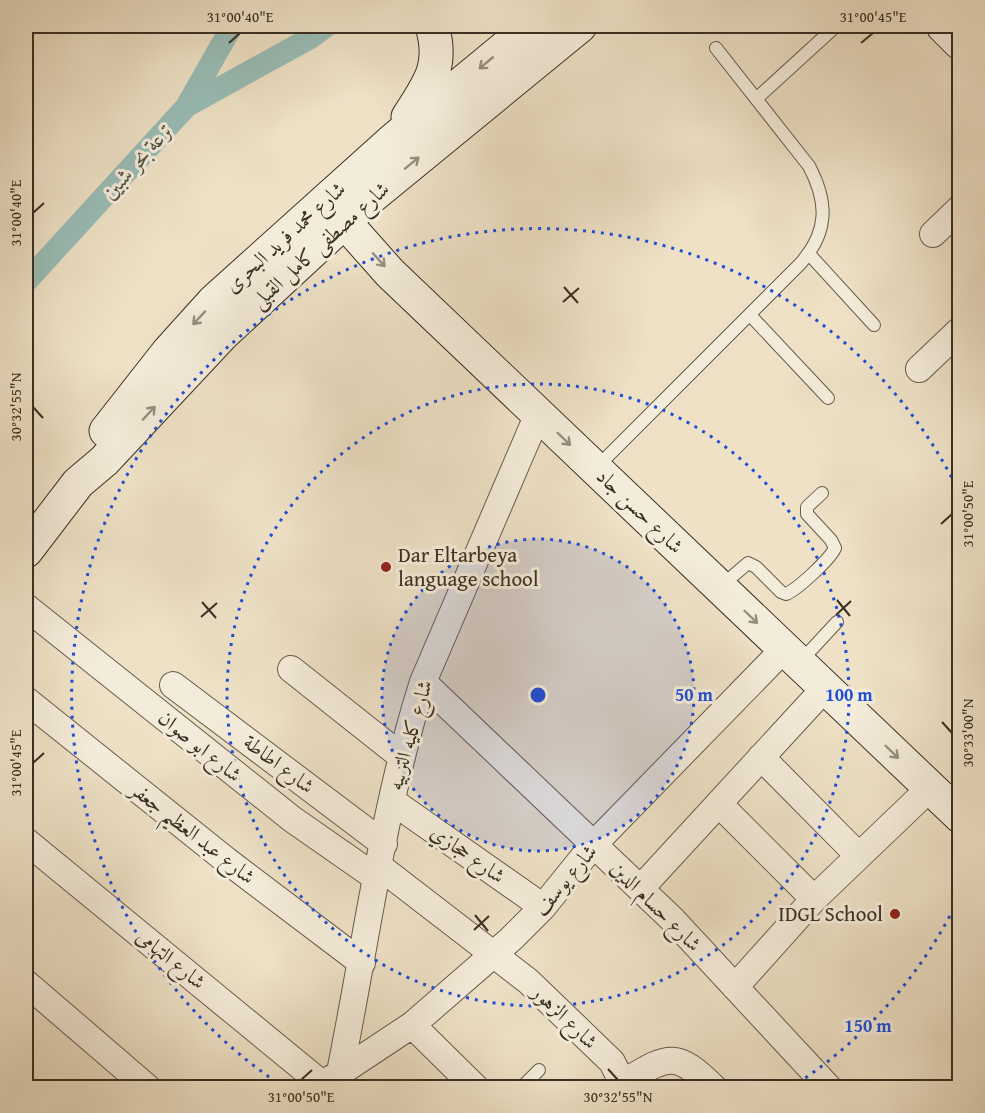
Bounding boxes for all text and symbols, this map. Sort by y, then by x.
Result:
text: 31°00'40"E [207,6,274,27]
text: 31°00'45"E [840,6,907,27]
one-way arrow [479,56,494,70]
water label: ترعة بحر شبين [93,114,181,206]
one-way arrow [404,157,420,170]
street label: شارع محمد فريد البحرى [217,174,354,302]
street label: شارع مصطفى كامل القبلى [243,174,398,318]
text: 31°00'40"E [5,179,26,246]
one-way arrow [372,252,386,267]
one-way arrow [192,310,206,325]
text: 30°32'55"N [5,372,26,441]
one-way arrow [142,406,156,421]
one-way arrow [557,432,572,447]
street label: شارع حسن جاد [587,461,691,563]
text: 31°00'50"E [957,480,978,547]
place label: Dar Eltarbeya language school [398,539,539,594]
marker: Dar Eltarbeya language school [379,560,393,574]
one-way arrow [743,610,758,625]
street label: شارع كليه التربيه [379,676,443,794]
text: 50 m [675,681,714,708]
text: 100 m [825,681,873,708]
centre of rings [528,685,548,705]
text: 30°33'00"N [957,698,978,767]
street label: شارع ابو صوان [150,702,249,791]
street label: شارع اطاطة [235,726,321,803]
text: 31°00'45"E [5,729,26,796]
one-way arrow [885,745,900,759]
street label: شارع عبد العظيم جعفر [119,773,262,896]
street label: شارع حجازي [423,816,512,893]
street label: شارع يوسف [525,837,606,924]
street label: شارع حسام الدين [601,853,709,961]
place label: IDGL School [778,898,883,929]
marker: IDGL School [888,907,902,921]
street label: شارع التهامى [128,921,213,999]
street label: شارع الزهور [522,976,605,1058]
text: 150 m [844,1012,892,1039]
text: 31°00'50"E [268,1086,335,1107]
text: 30°32'55"N [584,1086,653,1107]

